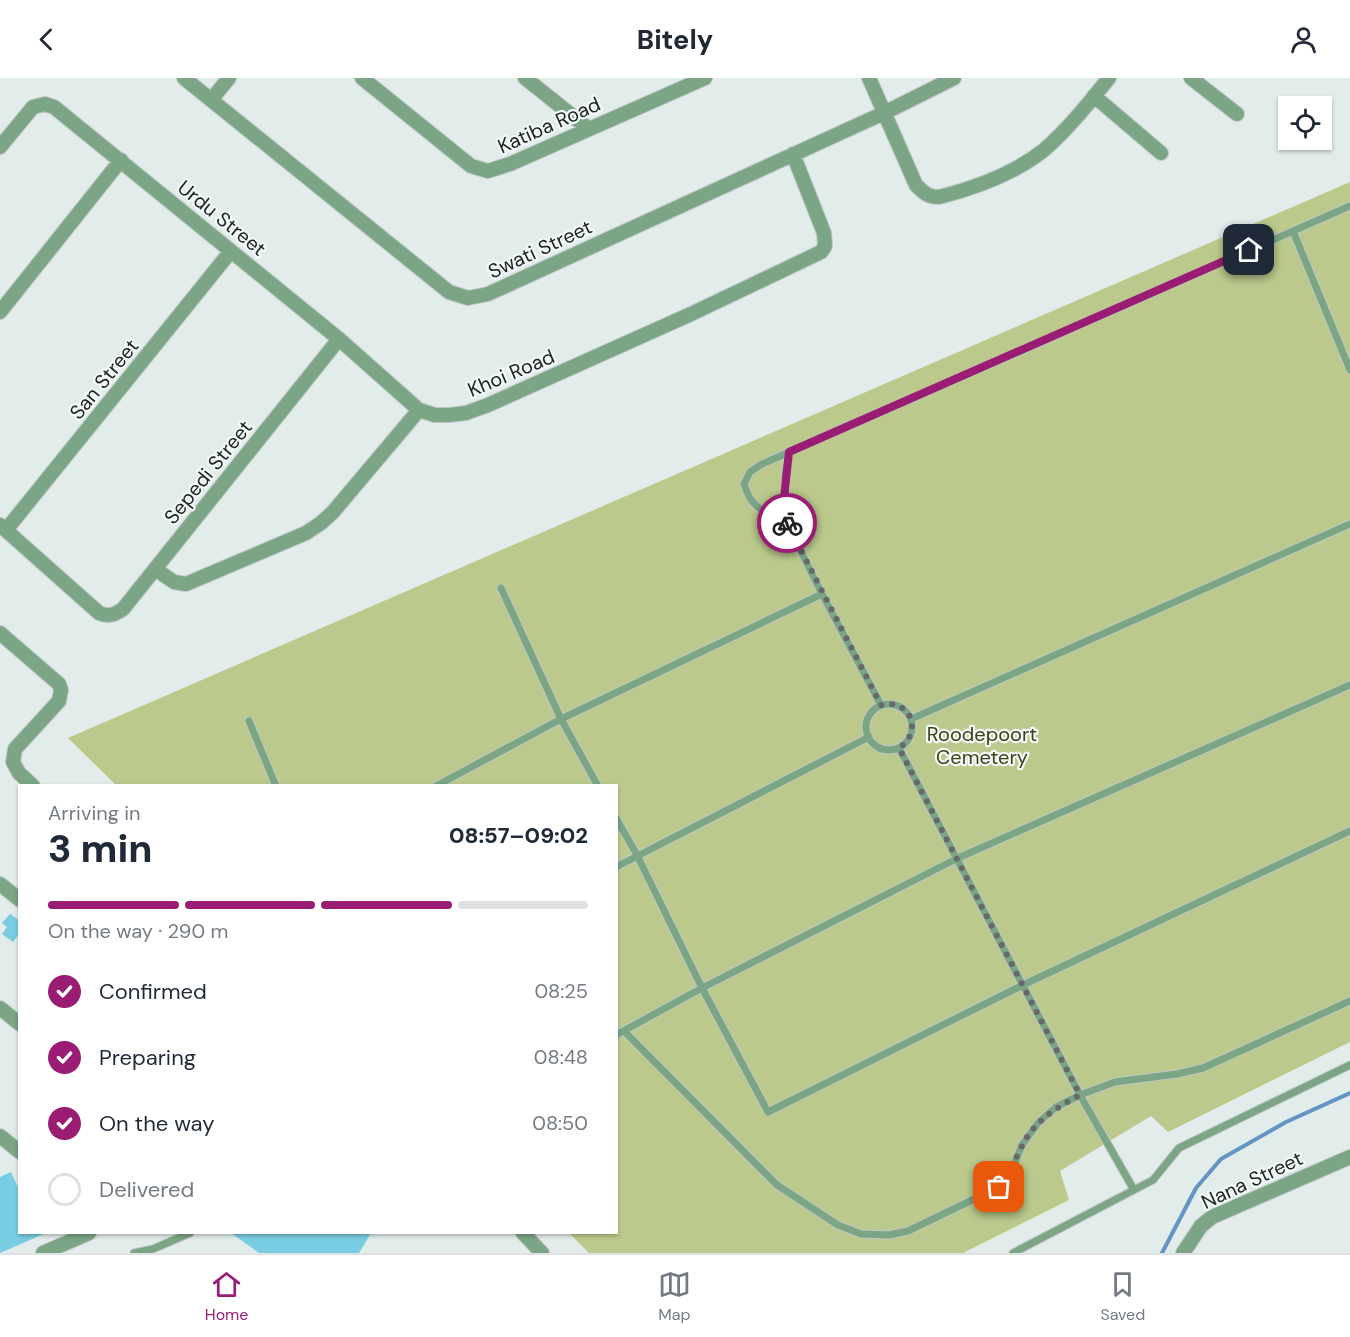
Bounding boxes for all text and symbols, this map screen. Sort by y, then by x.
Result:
text: Bitely [637,22,713,57]
icon: back [30,23,63,56]
icon: person [1287,23,1320,56]
street label: Katiba Road [494,91,604,159]
map controls [1278,96,1332,150]
button: locate [1278,96,1332,150]
street label: Urdu Street [173,175,272,262]
street label: Swati Street [484,214,596,284]
pin [1223,224,1274,275]
icon: home [1232,233,1265,266]
street label: San Street [64,333,144,424]
street label: Khoi Road [464,343,558,403]
street label: Sepedi Street [158,415,258,529]
courier [757,493,817,553]
icon: bike [771,507,804,540]
park label: Roodepoort Cemetery [927,721,1037,770]
text: Arriving in [48,800,140,826]
text: 08:57–09:02 [449,821,588,850]
text: 3 min [48,823,153,874]
text: On the way · 290 m [48,918,228,944]
icon: check [48,975,81,1008]
text: Confirmed [99,977,207,1006]
text: 08:25 [534,978,588,1004]
icon: check [48,1041,81,1074]
text: Preparing [99,1043,196,1072]
text: 08:48 [534,1044,588,1070]
icon: check [48,1107,81,1140]
text: On the way [99,1109,214,1138]
text: 08:50 [532,1110,588,1136]
street label: Nana Street [1197,1145,1307,1215]
pin [973,1161,1024,1212]
icon: bag [982,1170,1015,1203]
text: Delivered [99,1175,194,1204]
tab: Home [205,1268,248,1325]
tab: Map [658,1268,691,1325]
tab: Saved [1100,1268,1145,1325]

